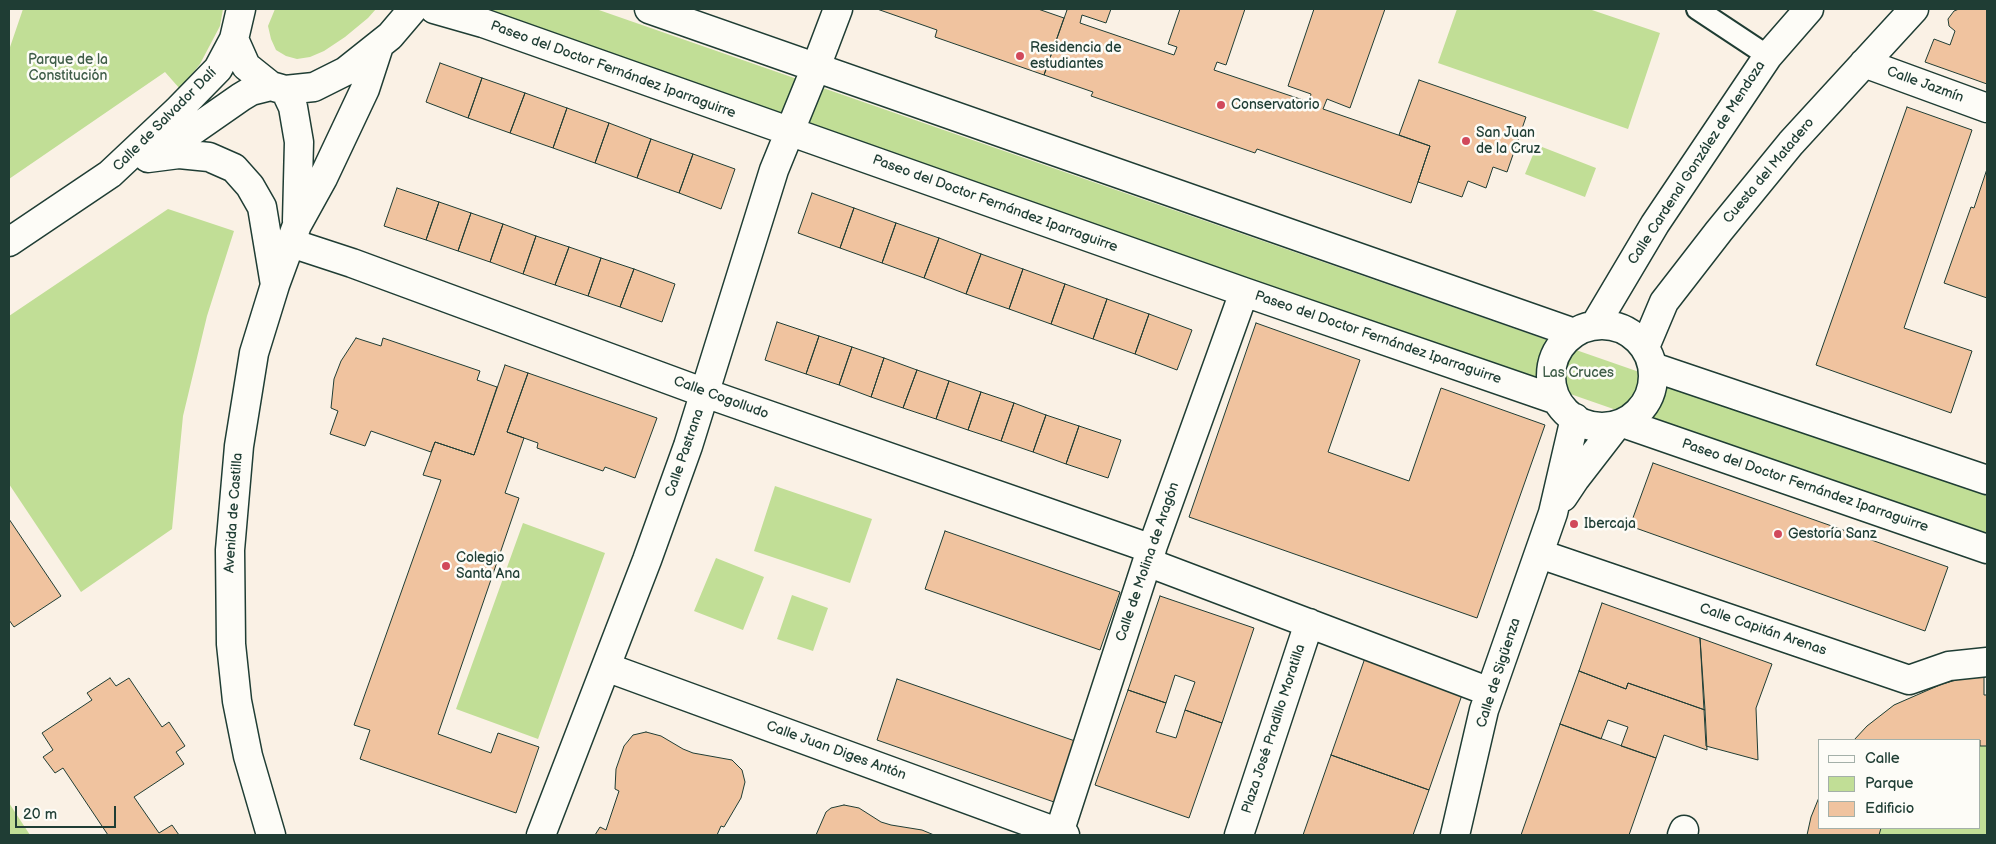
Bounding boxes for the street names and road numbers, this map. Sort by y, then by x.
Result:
street label: Paseo del Doctor Fernández Iparraguirre [488,18,738,122]
street label: Calle Cardenal González de Mendoza [1625,58,1769,268]
street label: Calle Jazmín [1884,63,1966,107]
street label: Calle de Salvador Dalí [110,65,220,175]
street label: Cuesta del Matadero [1720,115,1818,227]
street label: Paseo del Doctor Fernández Iparraguirre [870,152,1120,256]
street label: Paseo del Doctor Fernández Iparraguirre [1253,288,1503,388]
street label: Calle Cogolludo [671,373,771,423]
street label: Calle Pastrana [662,407,708,499]
street label: Paseo del Doctor Fernández Iparraguirre [1680,436,1930,536]
street label: Avenida de Castilla [221,452,247,574]
street label: Calle de Molina de Aragón [1113,480,1183,644]
street label: Calle Capitán Arenas [1697,600,1829,660]
street label: Calle de Sigüenza [1473,616,1525,730]
street label: Plaza José Pradillo Moratilla [1239,642,1309,816]
street label: Calle Juan Diges Antón [764,718,908,784]

